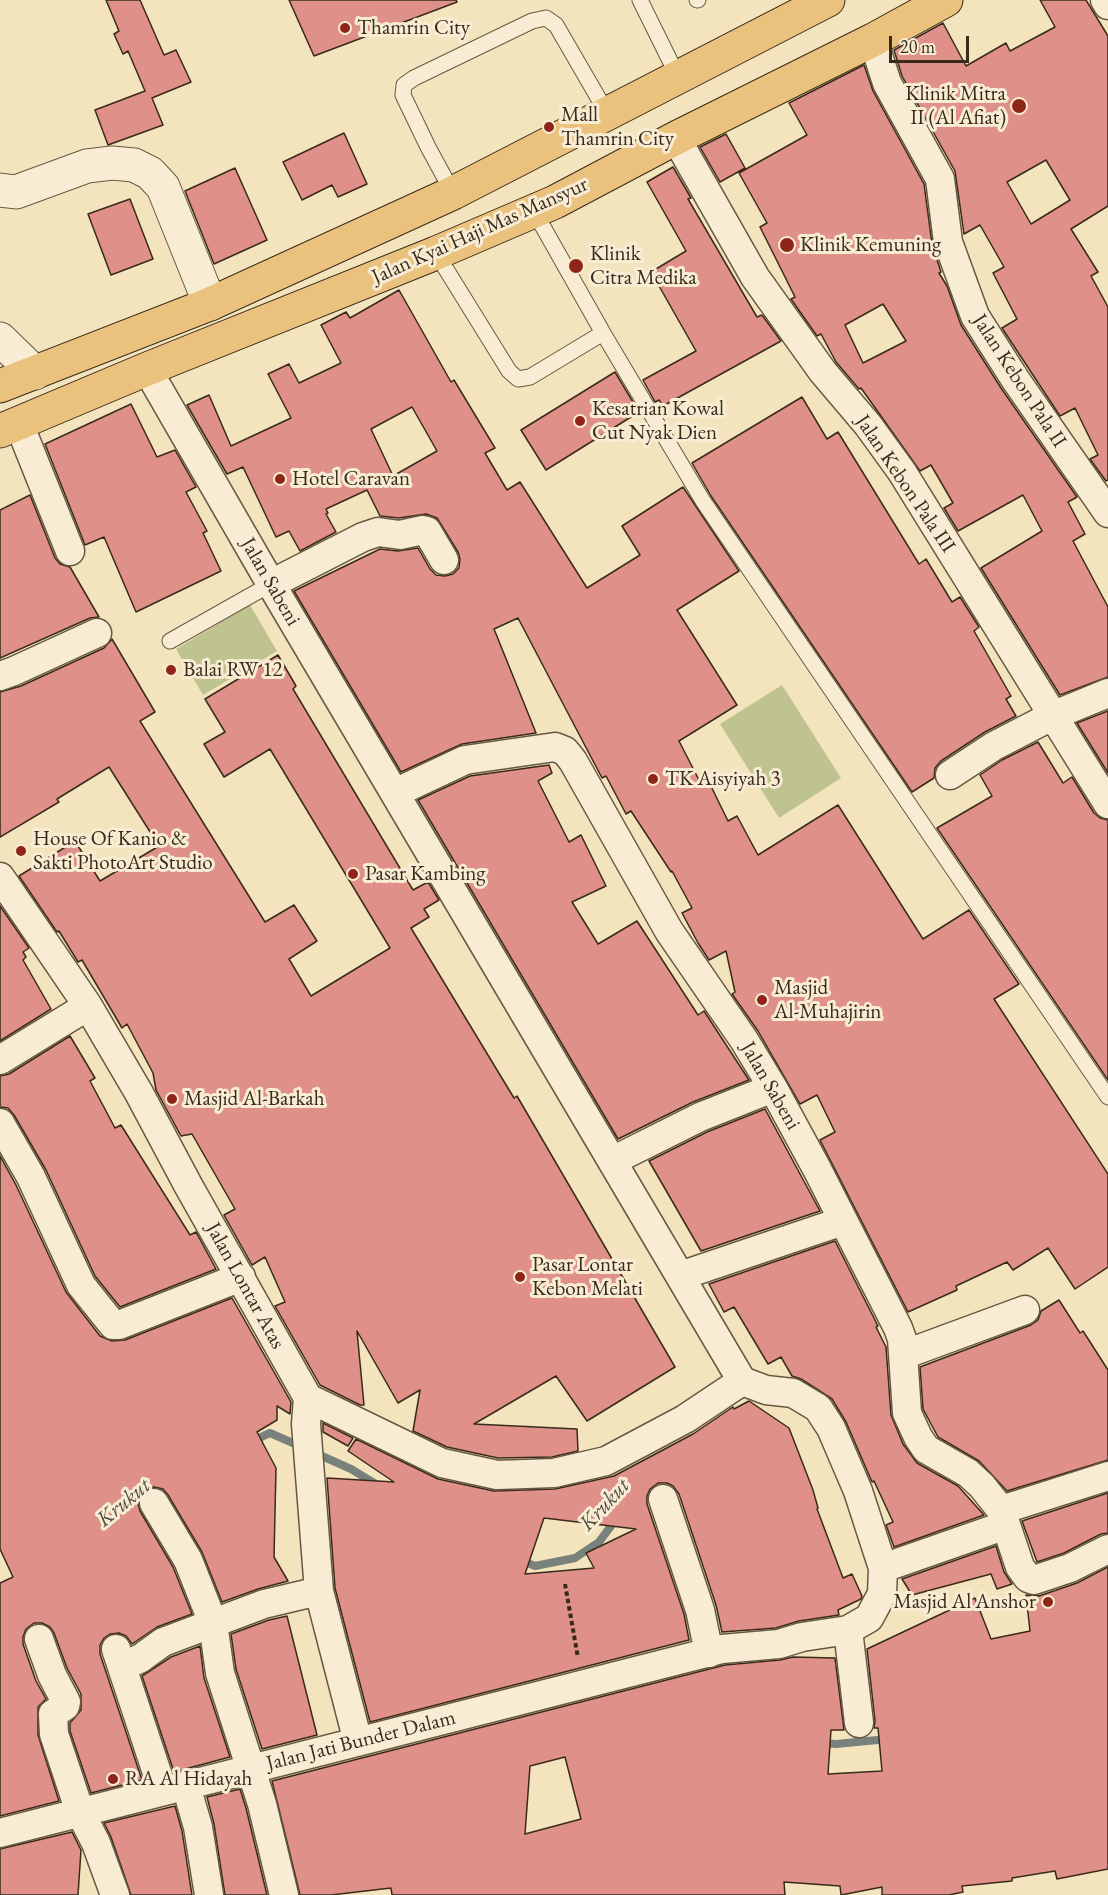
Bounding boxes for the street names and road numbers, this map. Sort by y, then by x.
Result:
street label: Jalan Kyai Haji Mas Mansyur [368,172,592,290]
street label: Jalan Kebon Pala II [966,310,1072,452]
street label: Jalan Kebon Pala III [849,410,961,558]
street label: Jalan Sabeni [235,533,305,631]
street label: Jalan Sabeni [735,1037,805,1135]
street label: Jalan Lontar Atas [200,1218,290,1354]
street label: Jalan Jati Bunder Dalam [264,1705,458,1777]

